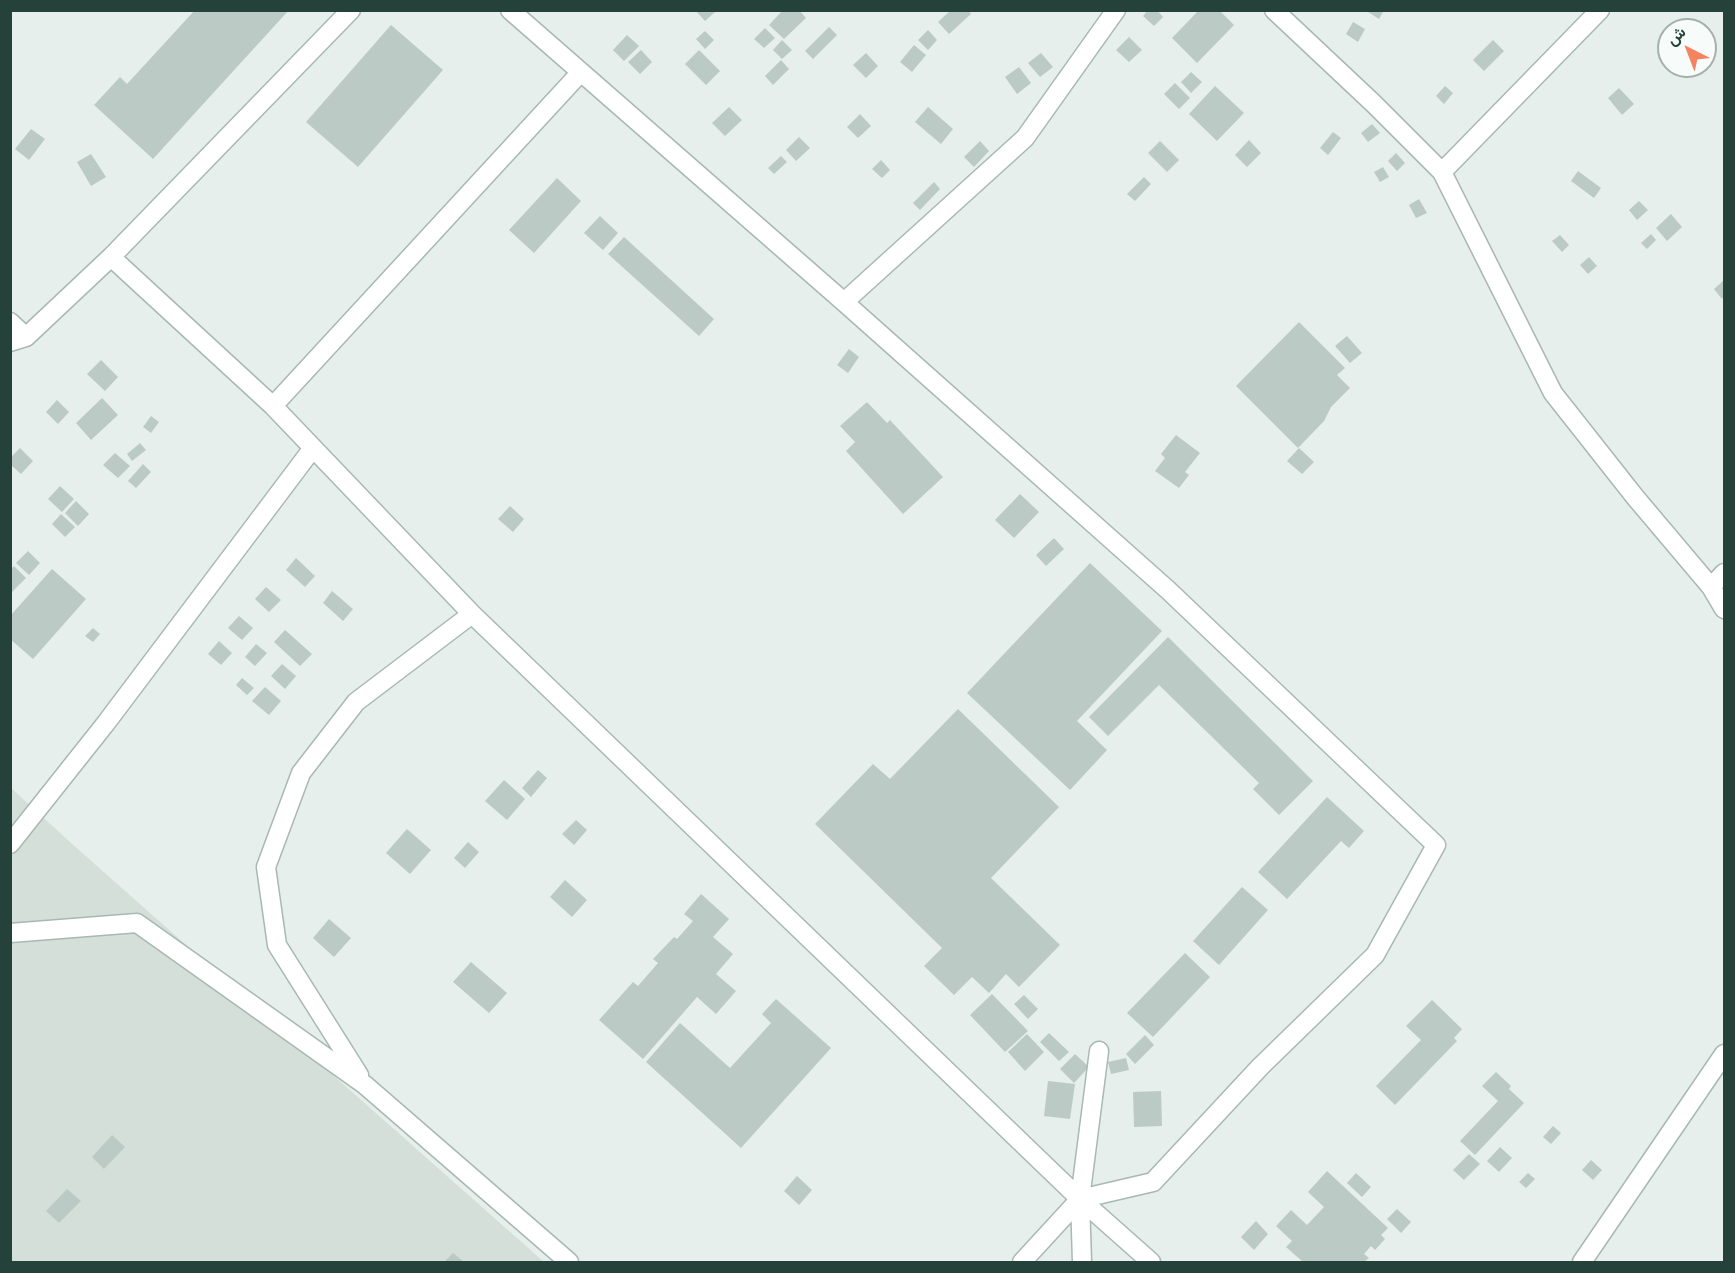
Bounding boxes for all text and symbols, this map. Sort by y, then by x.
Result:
north arrow [1657,18,1717,78]
text: ش [1661,21,1691,51]

